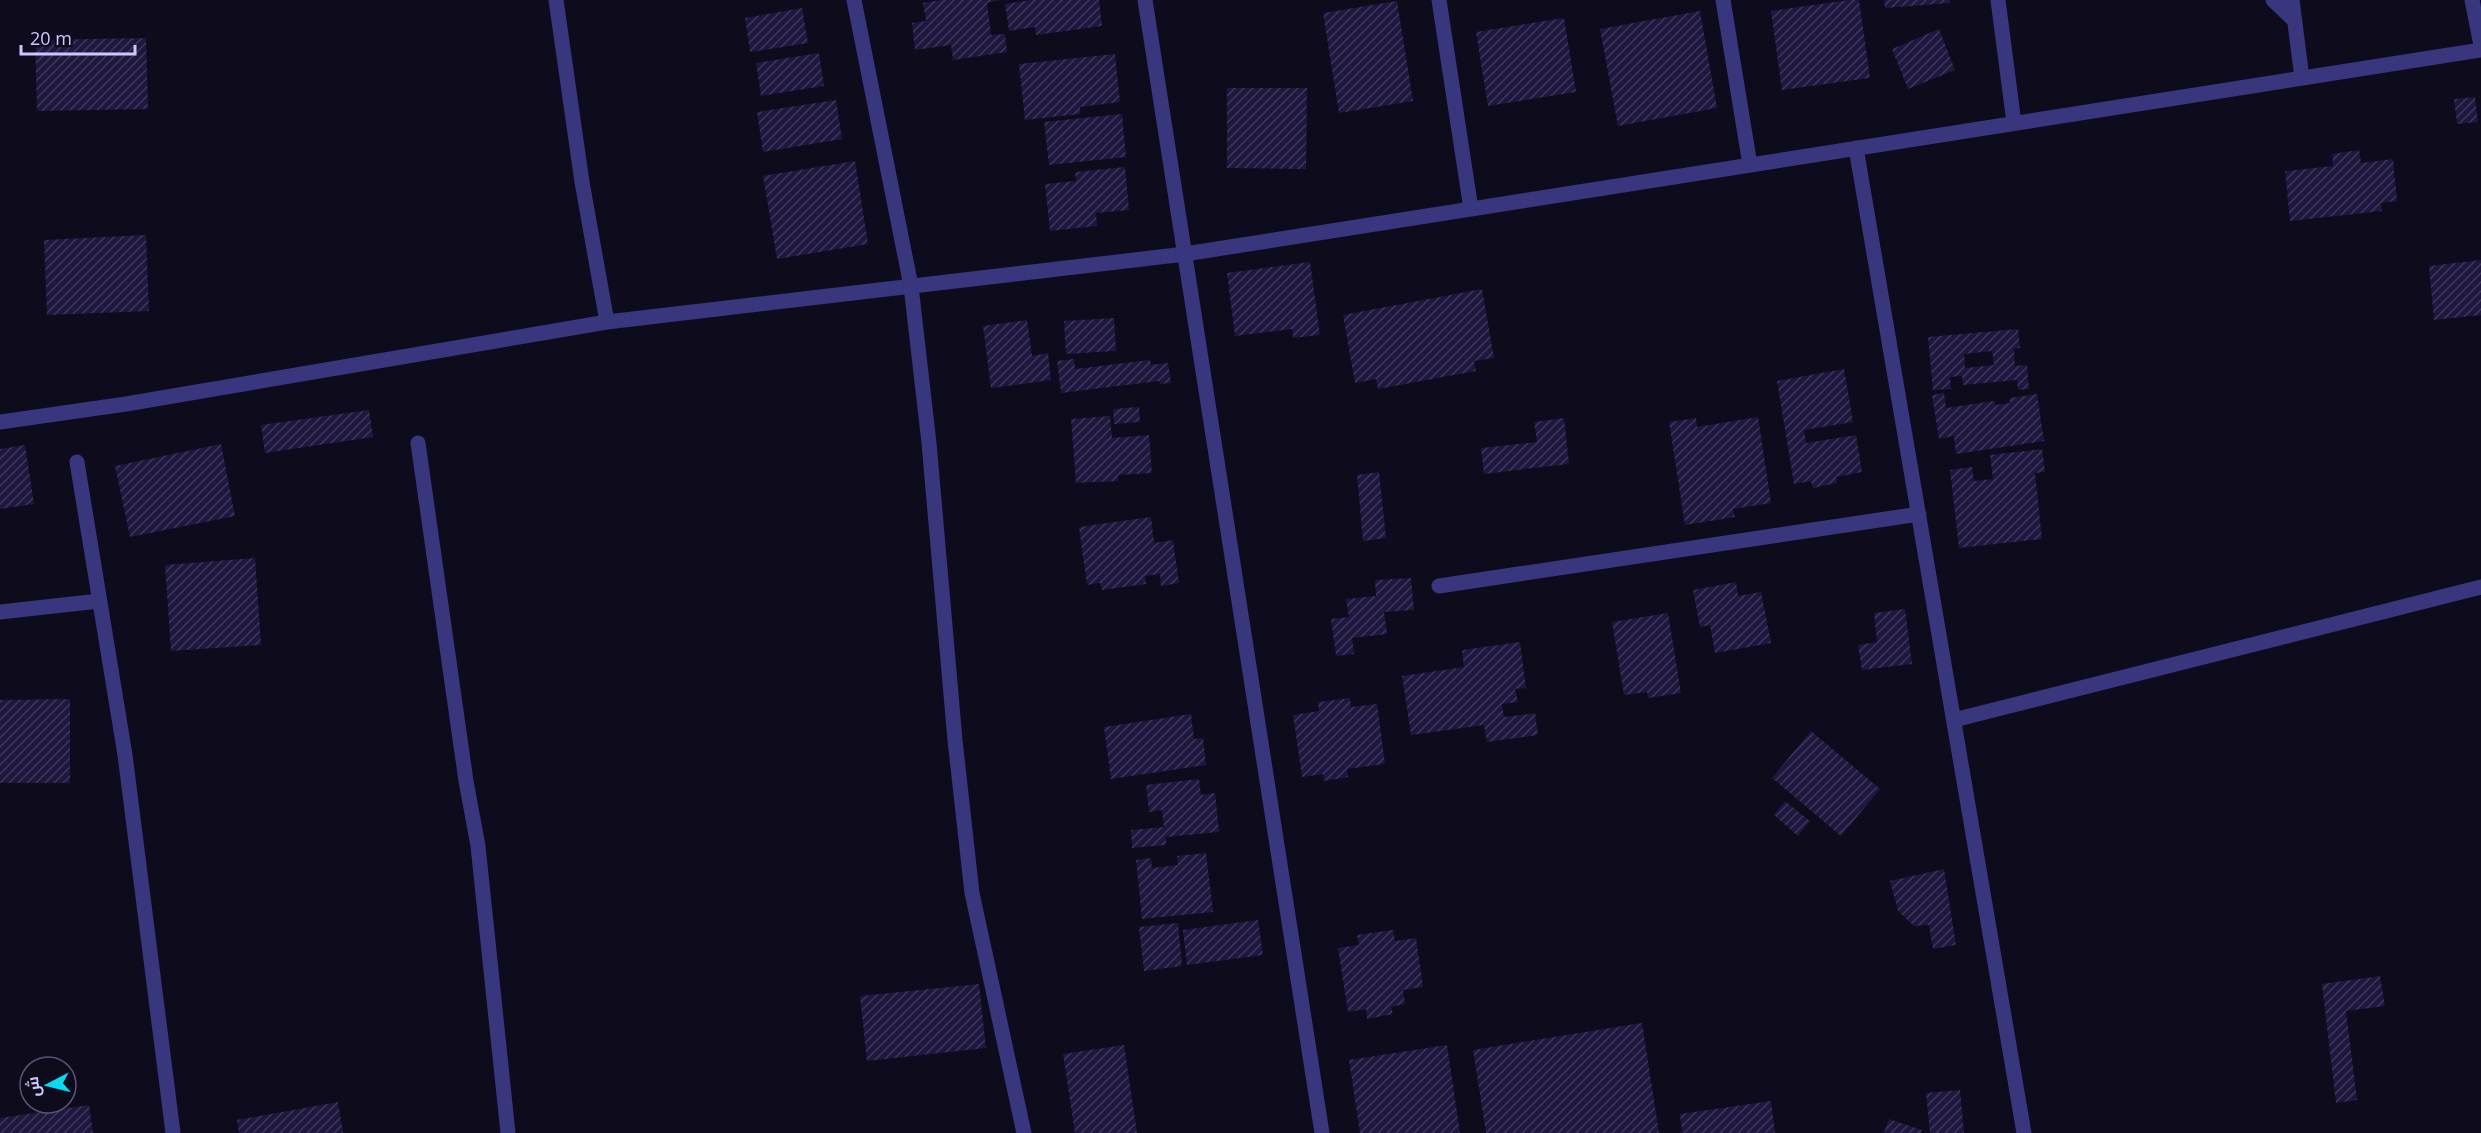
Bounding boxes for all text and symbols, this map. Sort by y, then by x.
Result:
scale bar [21,18,135,56]
text: 20 m [30,26,72,50]
north arrow [18,1055,78,1115]
text: ش [21,1075,45,1098]

